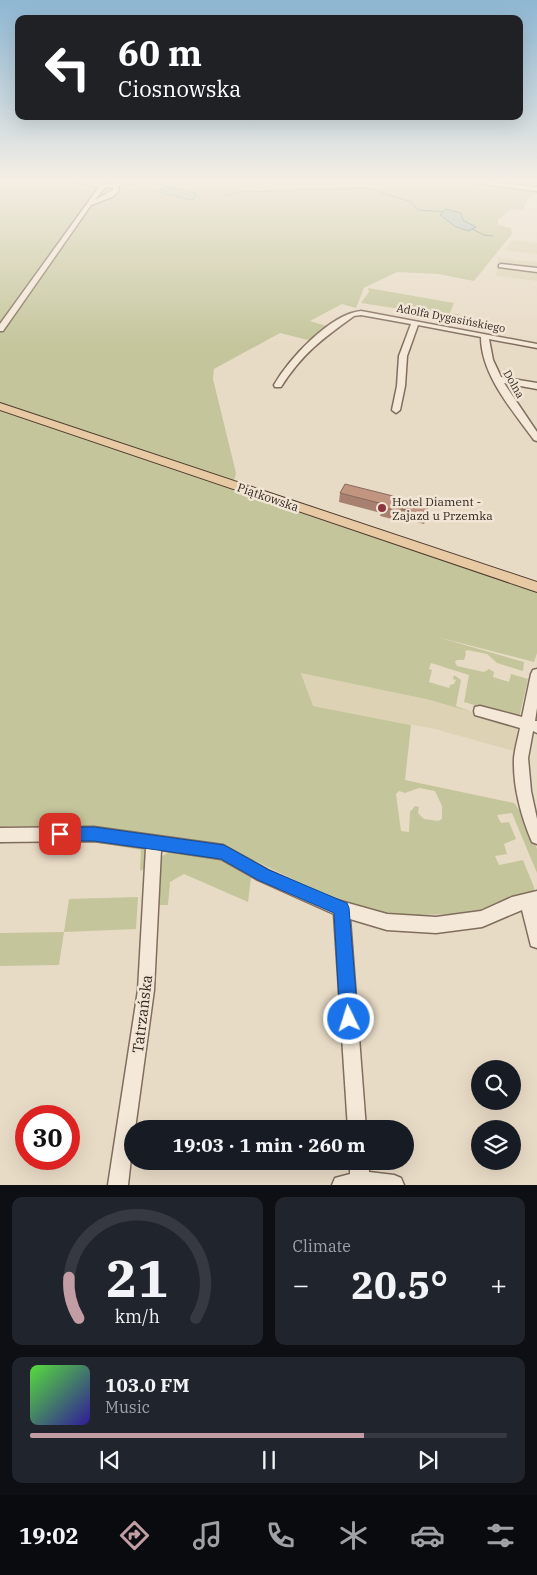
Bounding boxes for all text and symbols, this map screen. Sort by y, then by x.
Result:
text: 60 m [118,30,202,76]
icon: left [35,35,100,100]
text: Ciosnowska [118,74,241,103]
street label: Adolfa Dygasińskiego [395,301,507,335]
street label: Dolna [500,367,528,401]
street label: Piątkowska [235,479,301,515]
place label: Hotel Diament - Zajazd u Przemka [392,494,493,523]
marker: Hotel Diament - Zajazd u Przemka [376,502,388,514]
pin [39,813,81,855]
icon: arrive [46,820,74,848]
street label: Tatrzańska [128,974,156,1054]
position arrow [322,992,374,1044]
map controls [471,1060,521,1170]
button: search [471,1060,521,1110]
speed limit sign: 30 [15,1105,80,1170]
button: layers [471,1120,521,1170]
text: 19:03 · 1 min · 260 m [173,1133,365,1157]
text: Climate [293,1236,351,1256]
text: 21 [106,1244,168,1311]
text: 20.5° [351,1260,448,1309]
text: − [293,1266,309,1303]
text: + [490,1266,507,1303]
text: km/h [115,1305,160,1328]
text: 103.0 FM [105,1373,190,1397]
text: Music [105,1397,150,1417]
icon: previous [96,1446,124,1474]
icon: pause [255,1446,283,1474]
icon: next [414,1446,442,1474]
icon: directions [117,1518,152,1553]
icon: music [190,1518,225,1553]
icon: phone [263,1518,298,1553]
icon: climate [336,1518,371,1553]
icon: car [410,1518,445,1553]
icon: filters [483,1518,518,1553]
text: 19:02 [19,1521,79,1550]

